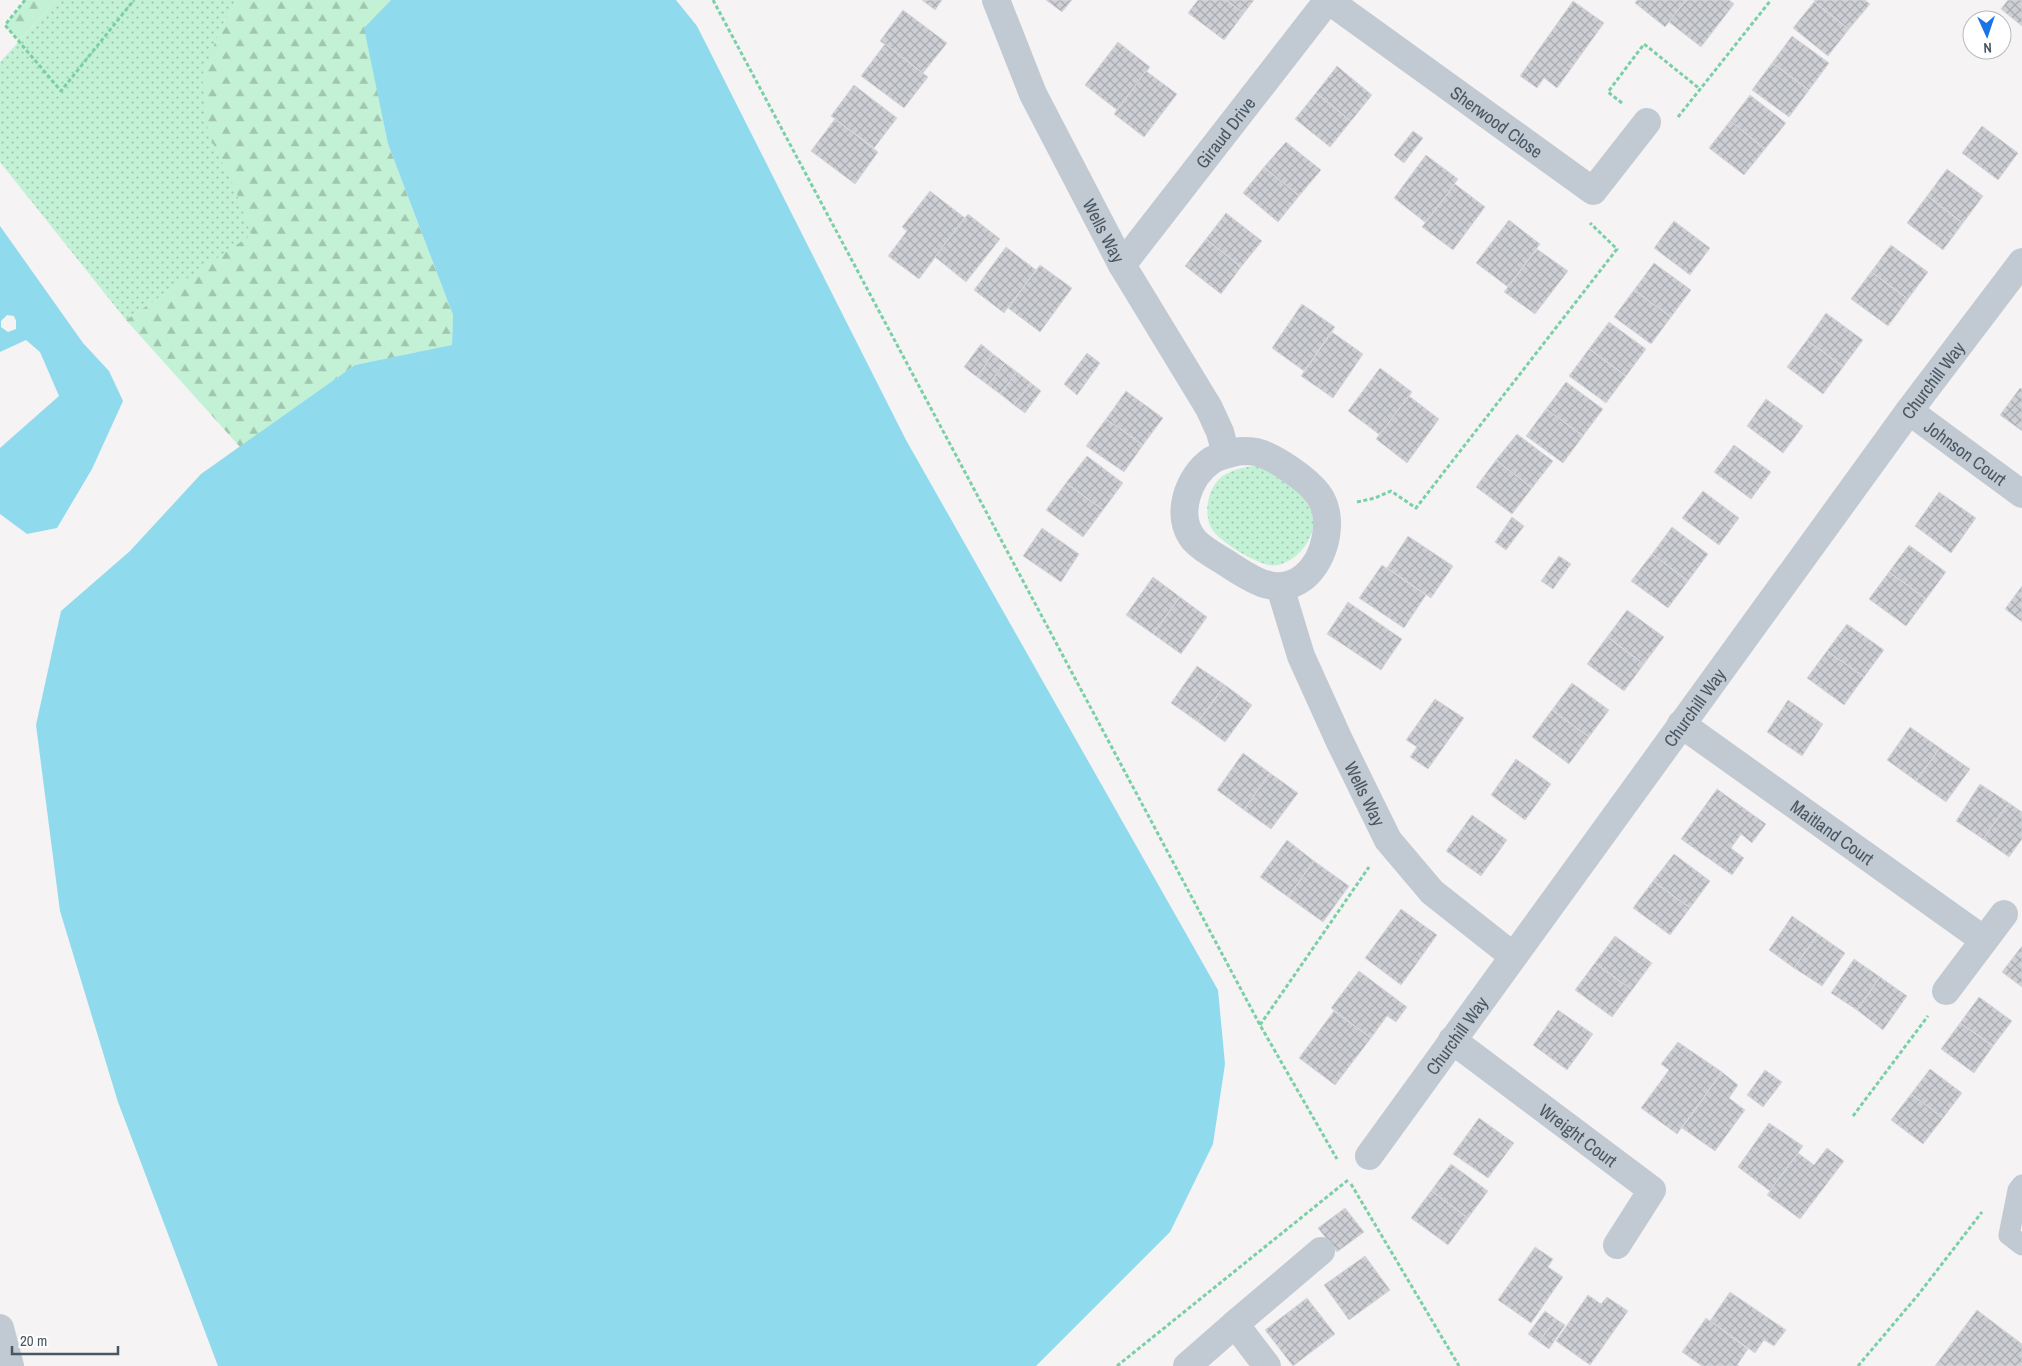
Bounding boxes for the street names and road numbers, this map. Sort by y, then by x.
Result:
street label: Sherwood Close [1445,80,1548,163]
street label: Giraud Drive [1189,91,1261,173]
street label: Wells Way [1077,194,1131,267]
street label: Churchill Way [1895,336,1970,424]
street label: Johnson Court [1919,414,2012,491]
street label: Churchill Way [1657,663,1731,752]
street label: Wells Way [1339,757,1392,831]
street label: Maitland Court [1786,794,1879,870]
street label: Churchill Way [1419,991,1494,1080]
street label: Wreight Court [1534,1097,1623,1172]

